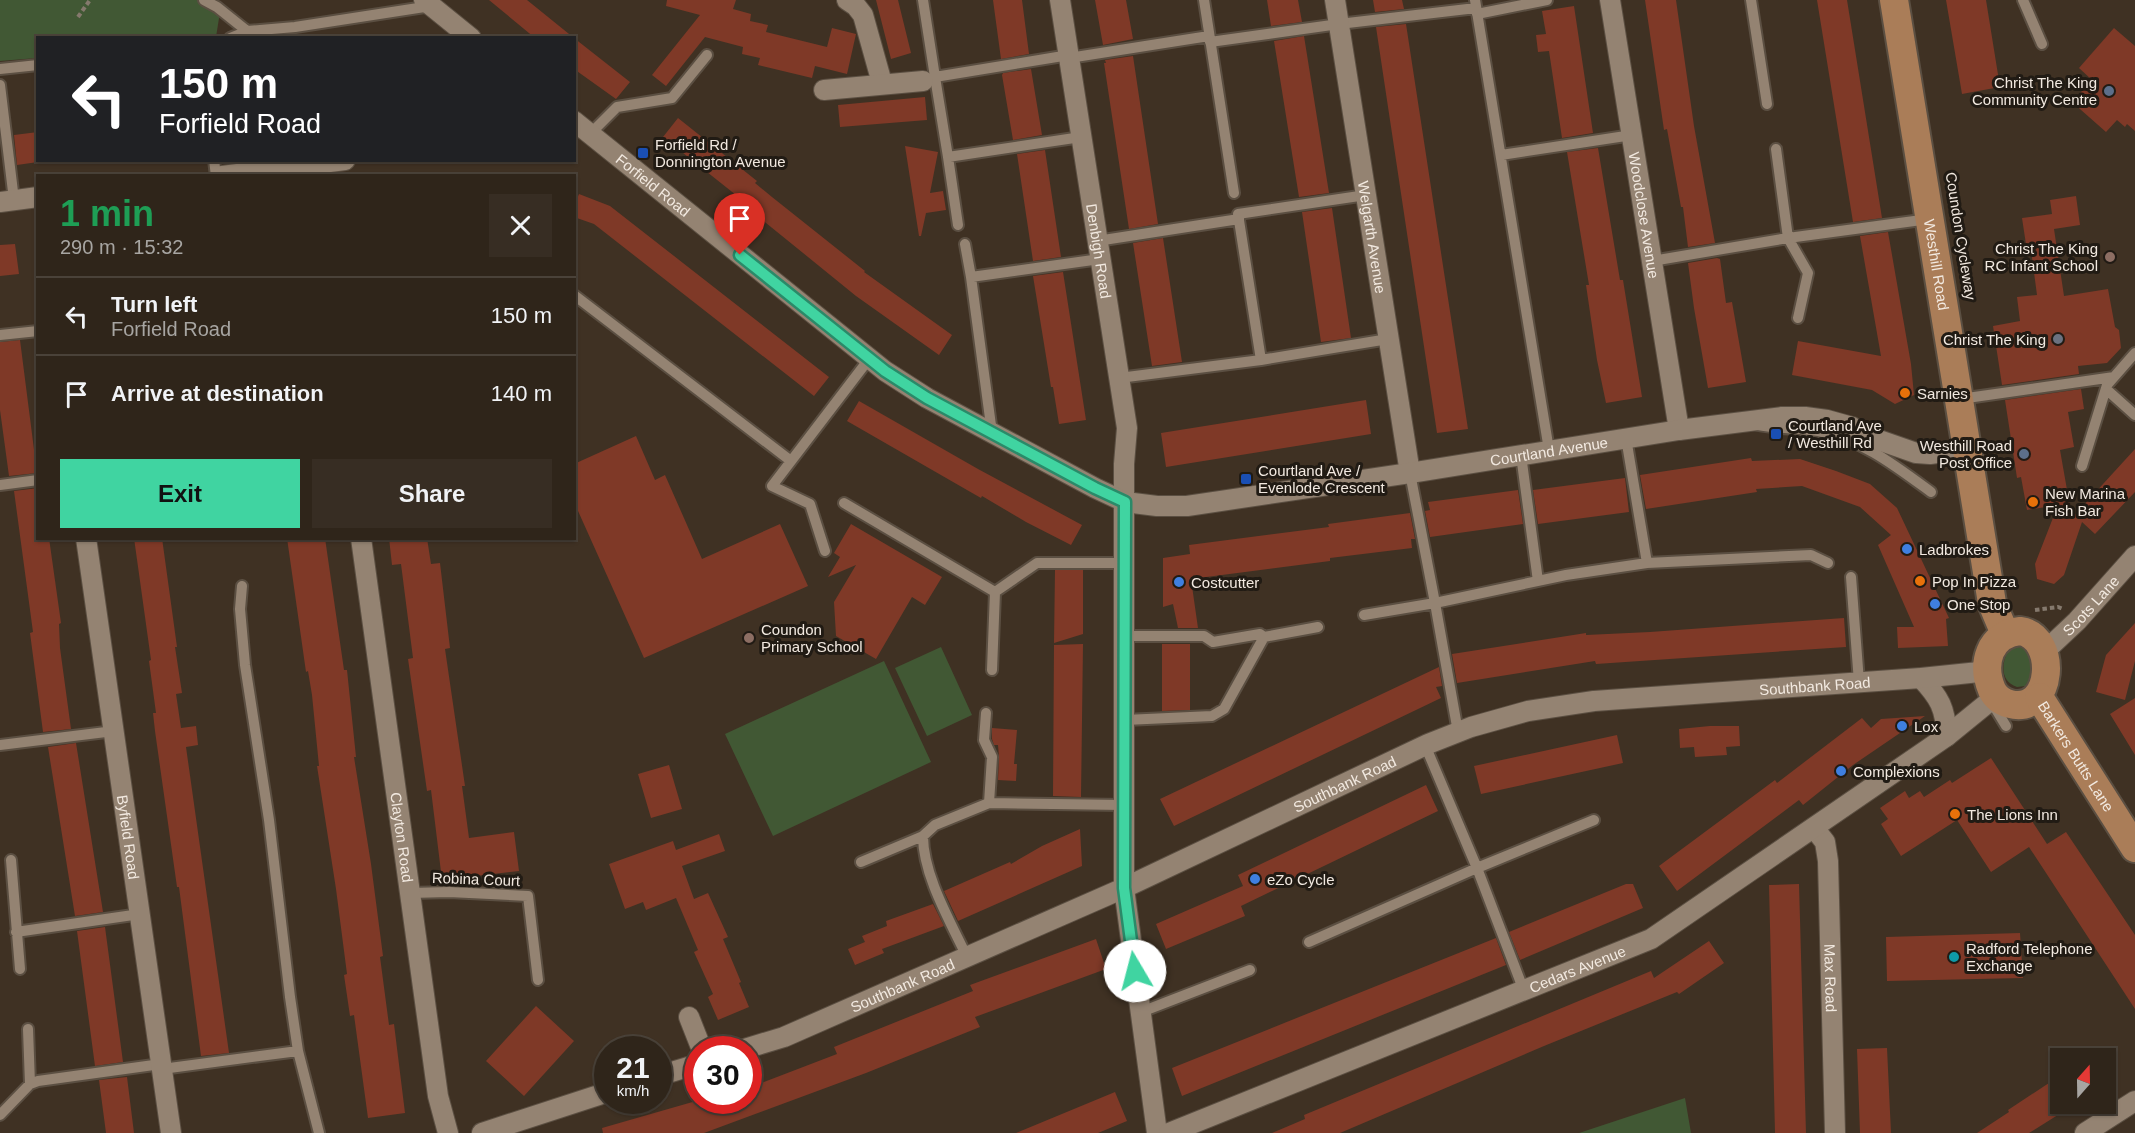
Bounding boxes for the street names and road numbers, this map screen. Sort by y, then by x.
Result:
street label: Forfield Road [613,150,694,220]
street label: Woodclose Avenue [1626,151,1663,280]
street label: Coundon Cycleway [1942,171,1980,302]
street label: Welgarth Avenue [1355,180,1390,295]
street label: Denbigh Road [1083,202,1115,300]
street label: Westhill Road [1921,218,1953,311]
street label: Courtland Avenue [1489,433,1609,469]
street label: Scots Lane [2059,572,2122,639]
street label: Southbank Road [1758,673,1871,698]
street label: Barkers Butts Lane [2035,698,2118,814]
street label: Southbank Road [1290,752,1399,815]
street label: Clayton Road [388,791,417,883]
street label: Byfield Road [114,794,143,880]
street label: Robina Court [432,869,521,889]
street label: Cedars Avenue [1527,942,1628,996]
street label: Max Road [1822,944,1840,1012]
street label: Southbank Road [848,955,957,1015]

